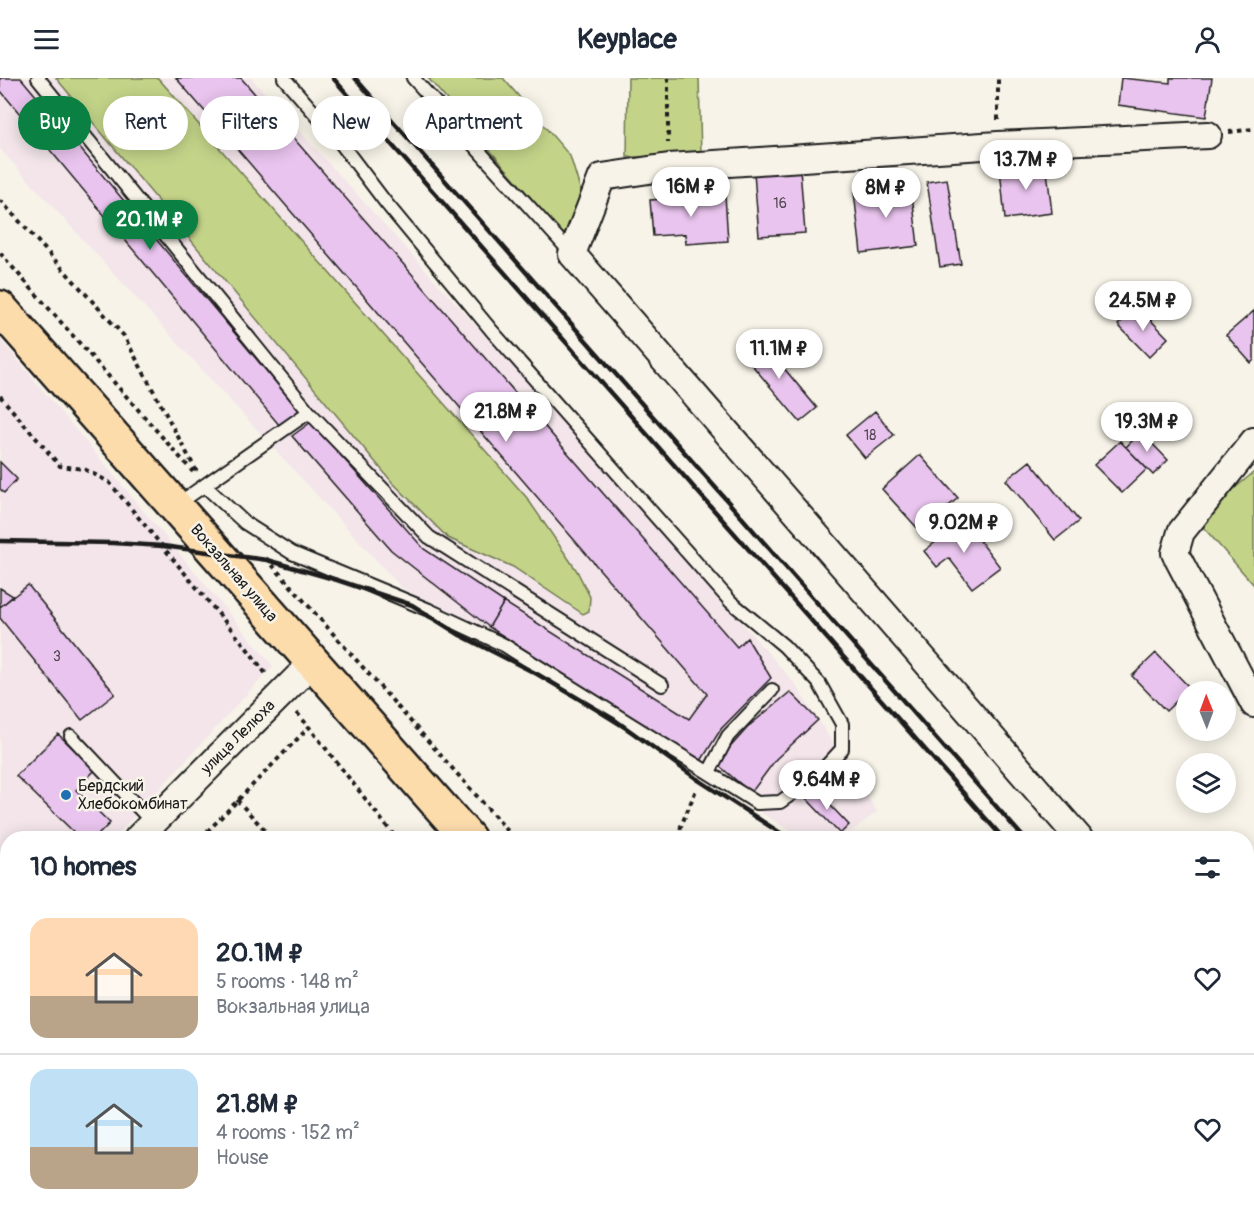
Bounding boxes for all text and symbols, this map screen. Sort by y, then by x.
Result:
icon: menu [30,23,63,56]
text: Keyplace [577,23,677,56]
icon: person [1191,23,1224,56]
chip: Buy [18,96,91,150]
chip: Rent [103,96,188,150]
chip: Filters [200,96,299,150]
chip: New [311,96,391,150]
chip: Apartment [403,96,543,150]
pin: 13.7M ₽ [971,140,1081,191]
text: 13.7M ₽ [994,147,1058,172]
pin: 16M ₽ [649,167,733,218]
pin: 8M ₽ [850,168,922,219]
text: 16M ₽ [666,174,716,199]
text: 8M ₽ [866,175,906,200]
house number: 16 [773,195,787,212]
pin: 20.1M ₽ [95,200,205,251]
text: 20.1M ₽ [116,207,184,232]
pin: 24.5M ₽ [1088,281,1198,332]
text: 24.5M ₽ [1109,288,1177,313]
pin: 11.1M ₽ [724,329,834,380]
text: 11.1M ₽ [750,336,808,361]
pin: 21.8M ₽ [451,392,561,443]
text: 21.8M ₽ [474,399,538,424]
pin: 19.3M ₽ [1092,402,1202,453]
text: 19.3M ₽ [1115,409,1179,434]
house number: 18 [864,427,876,444]
pin: 9.02M ₽ [909,503,1019,554]
text: 9.02M ₽ [929,510,999,535]
street label: Вокзальная улица [186,520,282,626]
house number: 3 [53,648,61,665]
north arrow [1176,681,1236,741]
map controls [1176,681,1236,813]
street label: улица Лелюха [196,696,279,779]
button: layers [1176,753,1236,813]
pin: 9.64M ₽ [772,760,882,811]
text: 9.64M ₽ [793,767,861,792]
place label: Бердский Хлебокомбинат [78,776,188,814]
marker: Бердский Хлебокомбинат [59,788,73,802]
text: 10 homes [30,851,136,883]
icon: filters [1191,851,1224,884]
text: 20.1M ₽ [216,937,304,969]
icon: home [78,942,150,1014]
icon: heart [1191,962,1224,995]
text: 5 rooms · 148 m² [216,969,359,994]
text: Вокзальная улица [216,994,370,1019]
text: 21.8M ₽ [216,1088,299,1120]
icon: home [78,1093,150,1165]
icon: heart [1191,1113,1224,1146]
text: 4 rooms · 152 m² [216,1120,360,1145]
text: House [216,1145,268,1170]

